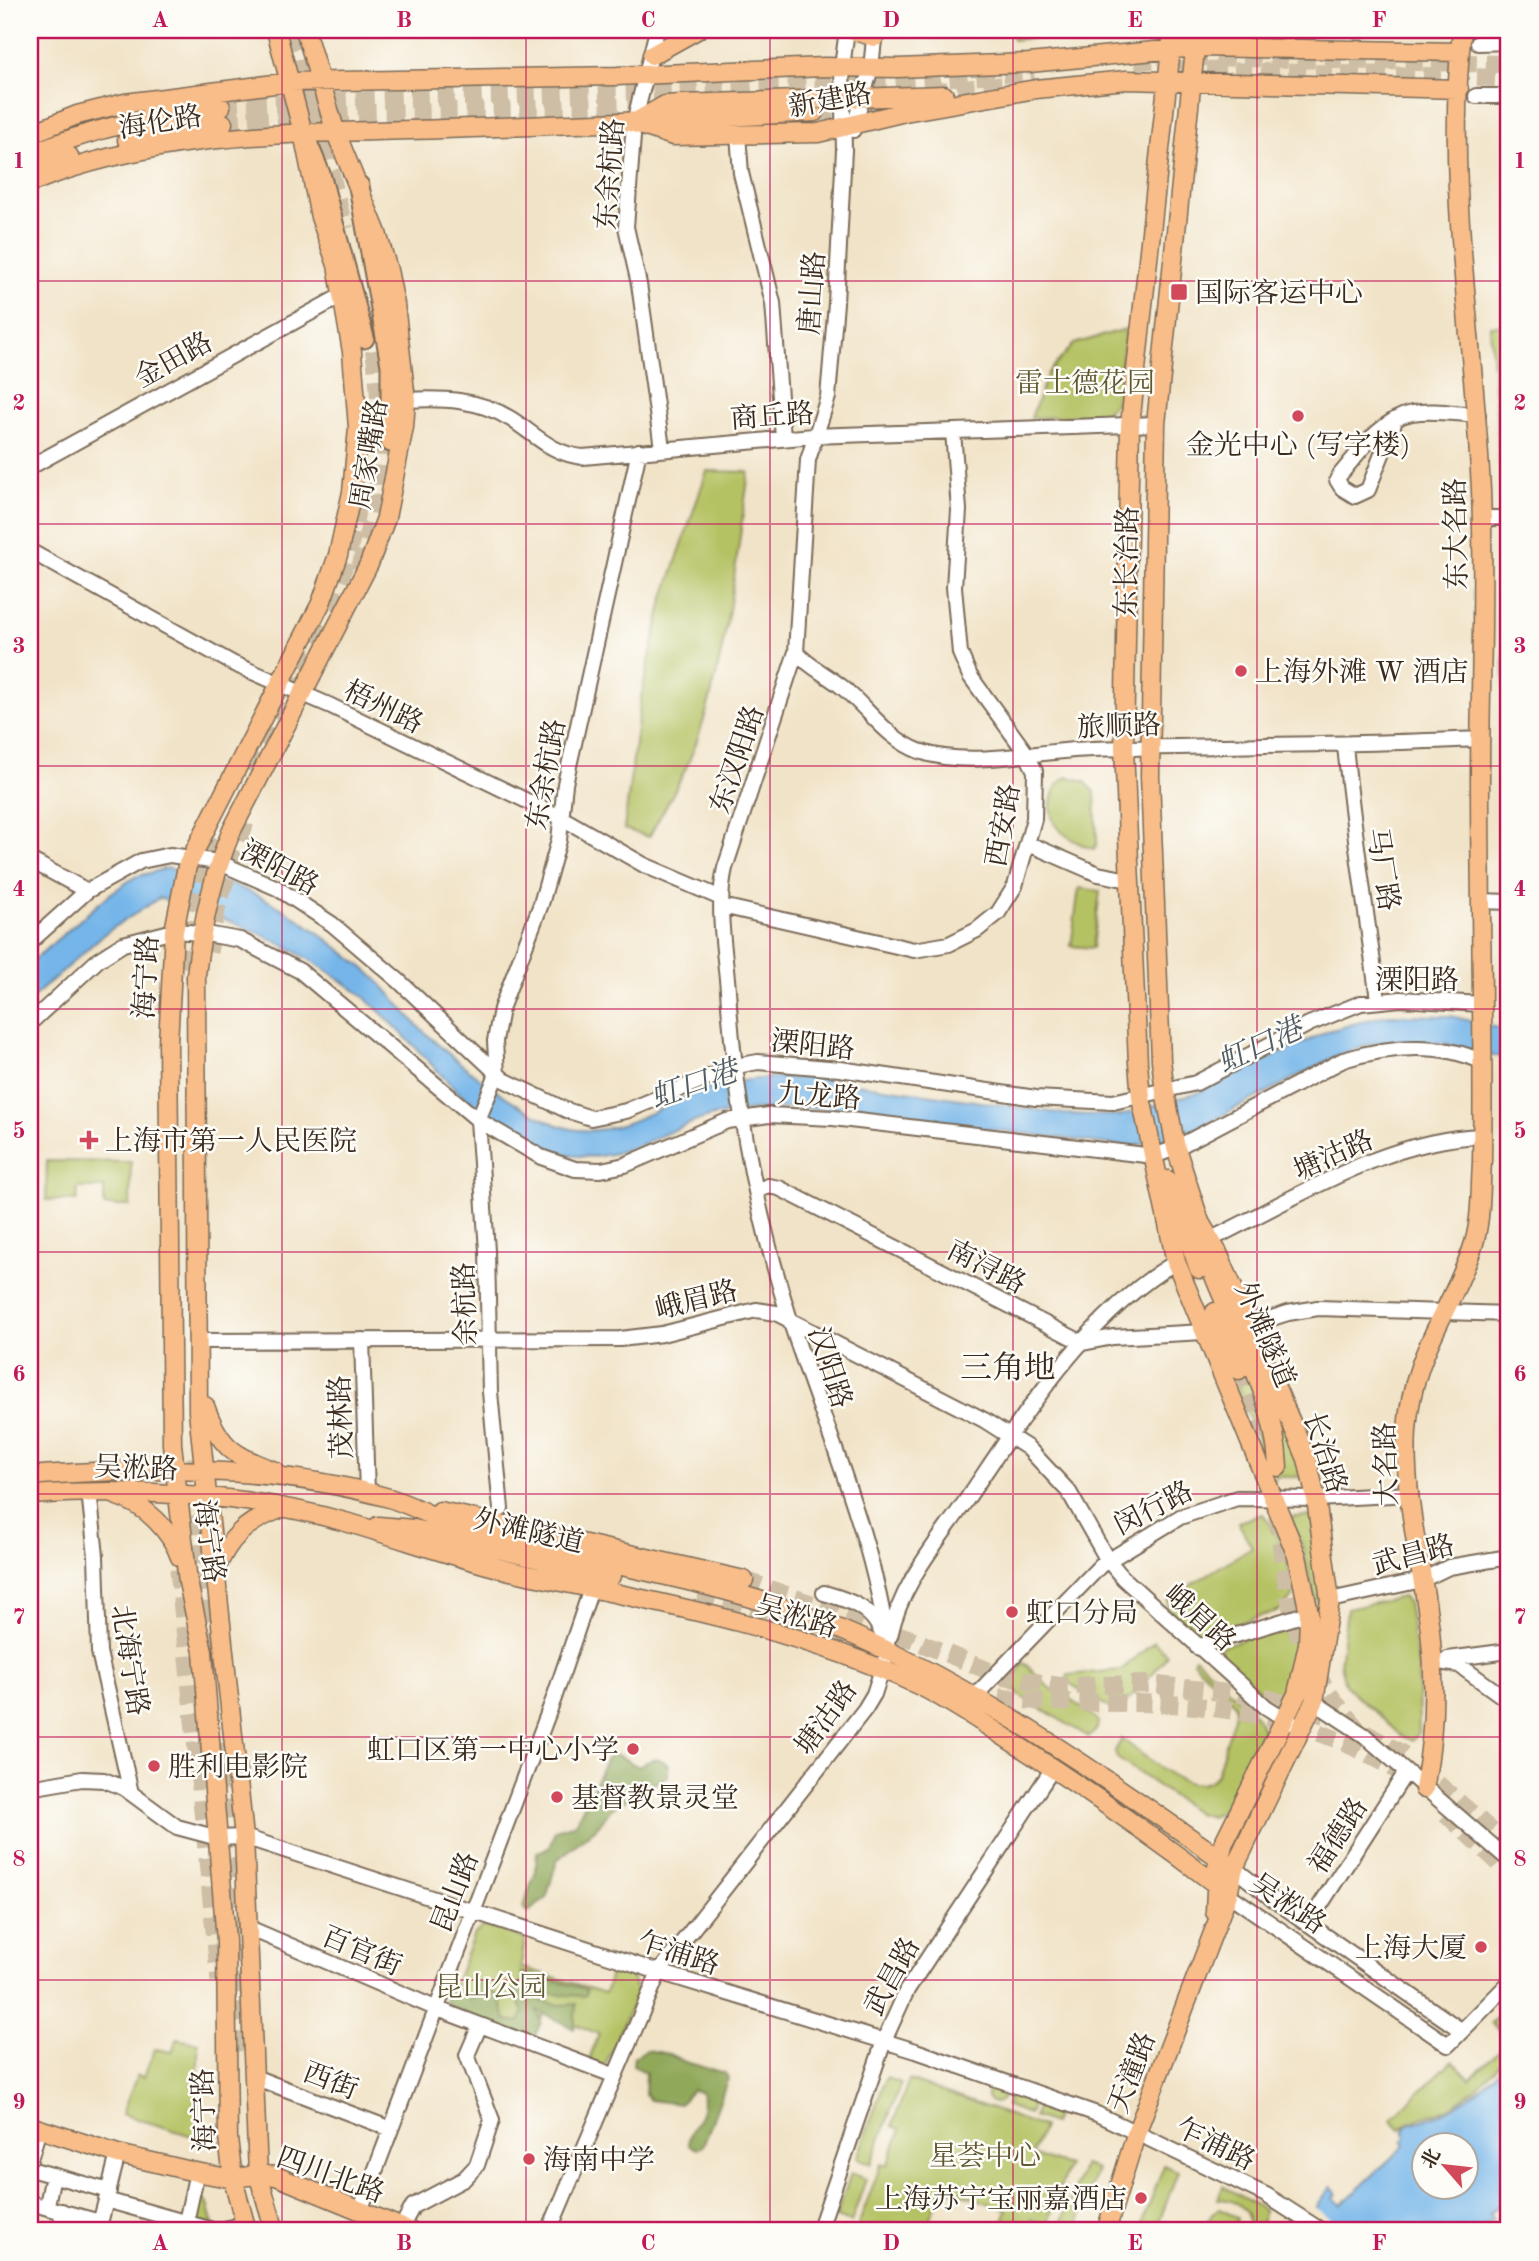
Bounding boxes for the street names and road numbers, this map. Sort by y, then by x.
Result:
street label: 新建路 [786,78,874,123]
street label: 海伦路 [116,101,204,144]
street label: 东余杭路 [591,117,630,231]
street label: 唐山路 [794,250,831,336]
street label: 金田路 [129,326,218,394]
street label: 周家嘴路 [345,396,394,512]
street label: 商丘路 [729,398,815,435]
street label: 东大名路 [1440,478,1473,590]
street label: 东长治路 [1111,506,1144,618]
street label: 梧州路 [339,675,428,740]
street label: 东汉阳路 [705,701,770,817]
street label: 旅顺路 [1077,710,1162,743]
street label: 东余杭路 [521,716,571,832]
street label: 西安路 [981,781,1026,869]
street label: 马厂路 [1361,825,1404,913]
street label: 溧阳路 [235,835,324,902]
street label: 海宁路 [129,934,164,1020]
street label: 溧阳路 [1375,965,1459,996]
street label: 溧阳路 [769,1026,856,1065]
street label: 九龙路 [776,1078,862,1115]
street label: 塘沽路 [1289,1124,1378,1187]
street label: 南浔路 [942,1234,1031,1300]
street label: 余杭路 [449,1261,482,1346]
street label: 峨眉路 [652,1275,741,1326]
street label: 外滩隧道 [1228,1277,1301,1392]
street label: 汉阳路 [802,1323,857,1412]
street label: 茂林路 [325,1374,358,1459]
street label: 长治路 [1297,1408,1352,1497]
street label: 大名路 [1370,1421,1403,1506]
street label: 吴淞路 [93,1452,178,1485]
street label: 闵行路 [1109,1475,1198,1541]
street label: 海宁路 [187,1497,230,1585]
street label: 外滩隧道 [471,1504,587,1559]
street label: 武昌路 [1369,1530,1458,1581]
street label: 峨眉路 [1158,1578,1242,1658]
street label: 吴淞路 [752,1589,841,1644]
street label: 北海宁路 [105,1602,154,1718]
street label: 塘沽路 [789,1675,863,1761]
street label: 福德路 [1302,1792,1374,1879]
street label: 昆山路 [426,1848,485,1937]
street label: 吴淞路 [1245,1868,1332,1941]
street label: 百官街 [317,1921,406,1982]
street label: 乍浦路 [634,1926,723,1981]
street label: 武昌路 [858,1932,926,2021]
street label: 天潼路 [1103,2028,1162,2117]
street label: 西街 [299,2057,362,2106]
street label: 海宁路 [188,2067,221,2152]
street label: 乍浦路 [1171,2112,1260,2177]
street label: 四川北路 [273,2142,388,2209]

